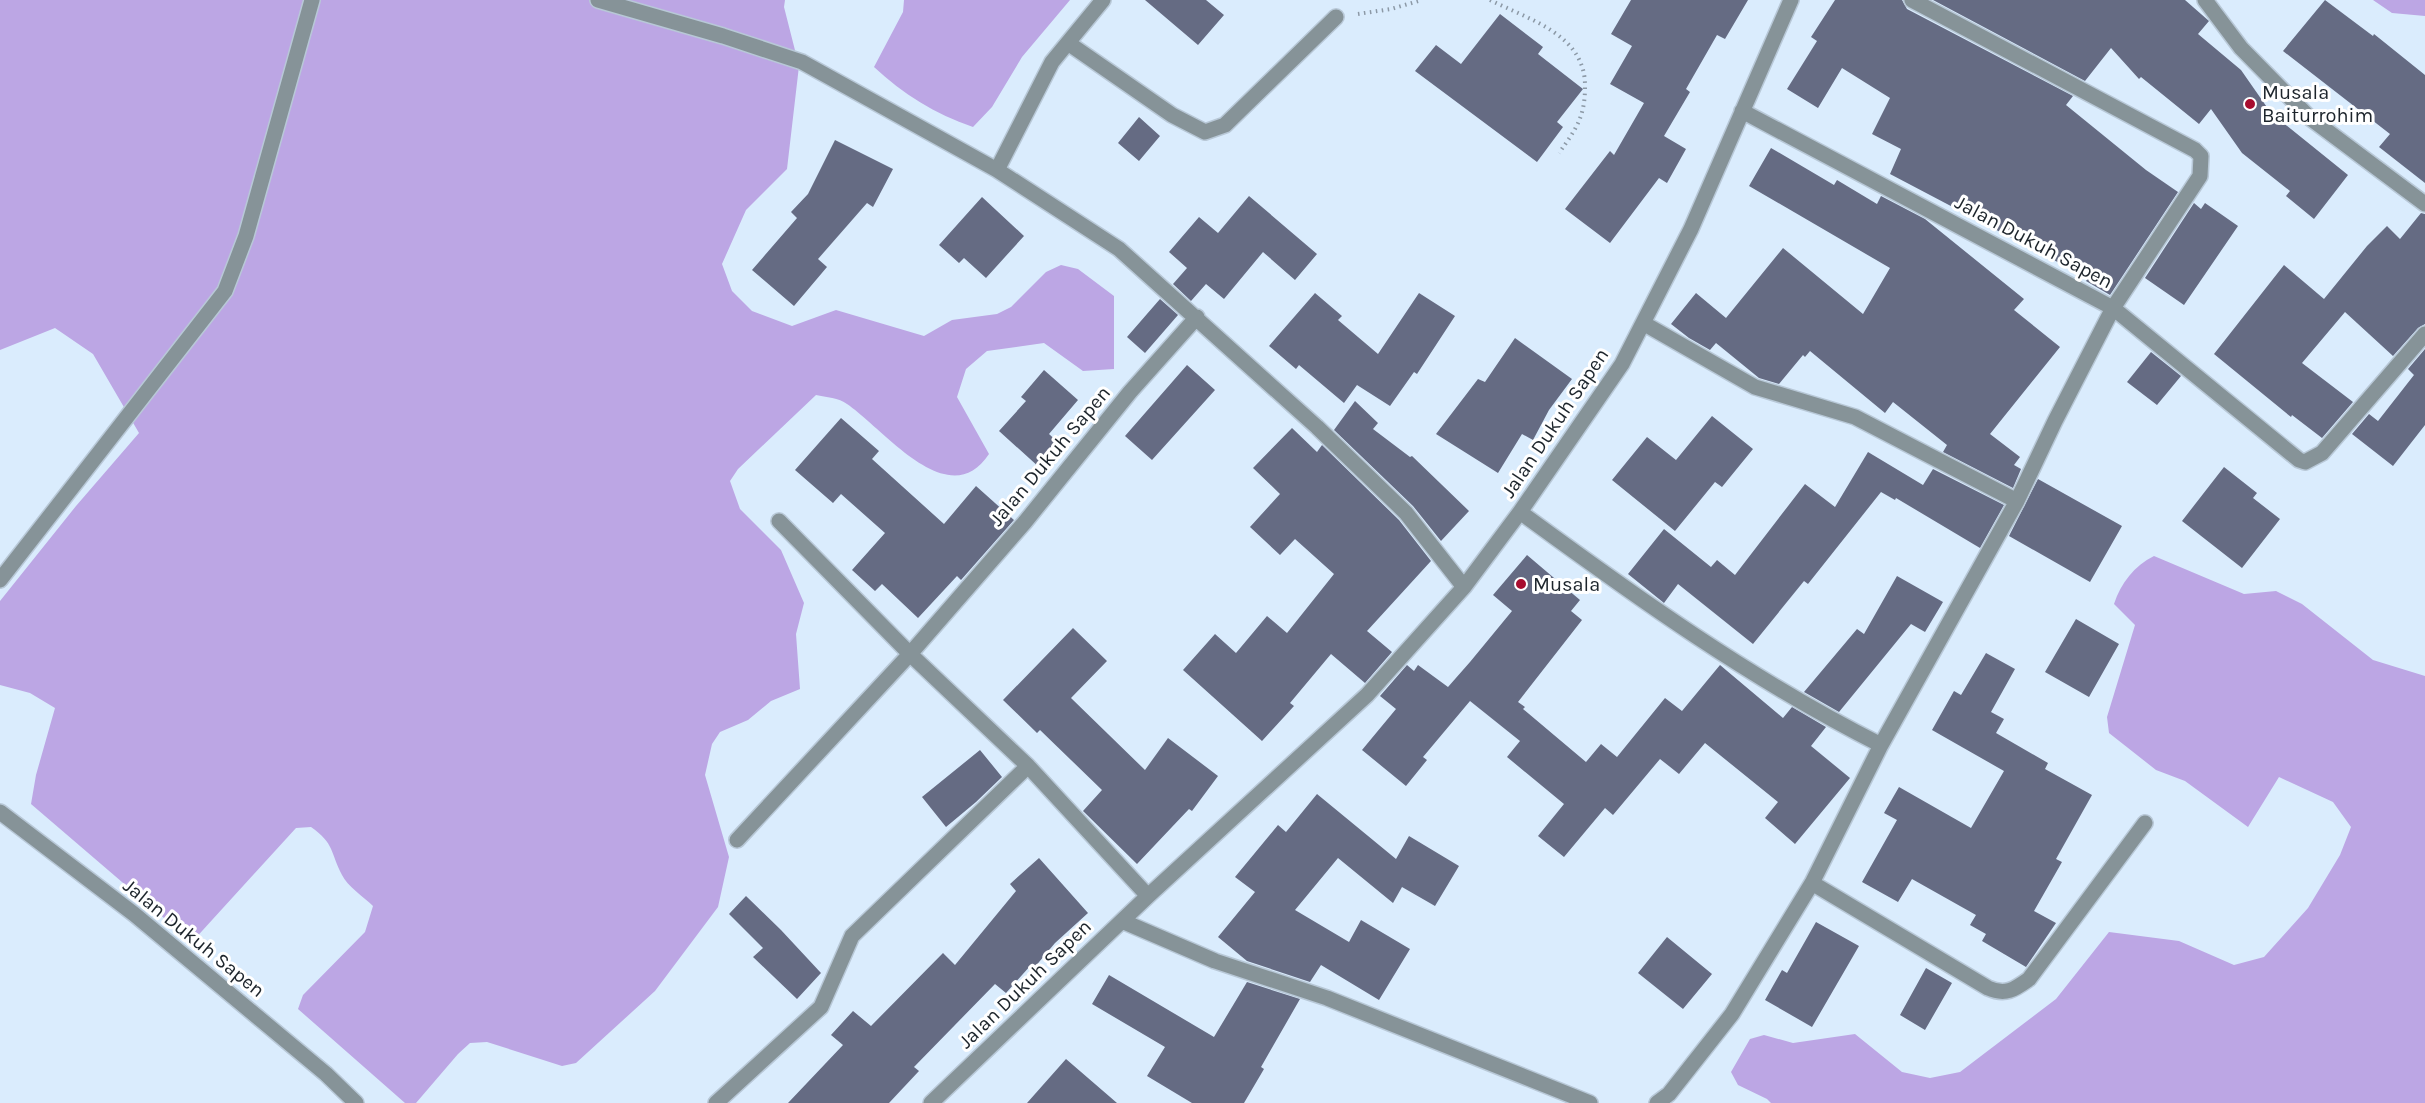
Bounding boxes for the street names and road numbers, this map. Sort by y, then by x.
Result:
street label: Jalan Dukuh Sapen [1951,191,2117,293]
street label: Jalan Dukuh Sapen [1496,344,1614,502]
street label: Jalan Dukuh Sapen [985,382,1115,530]
street label: Jalan Dukuh Sapen [119,874,269,1002]
street label: Jalan Dukuh Sapen [954,915,1096,1053]

